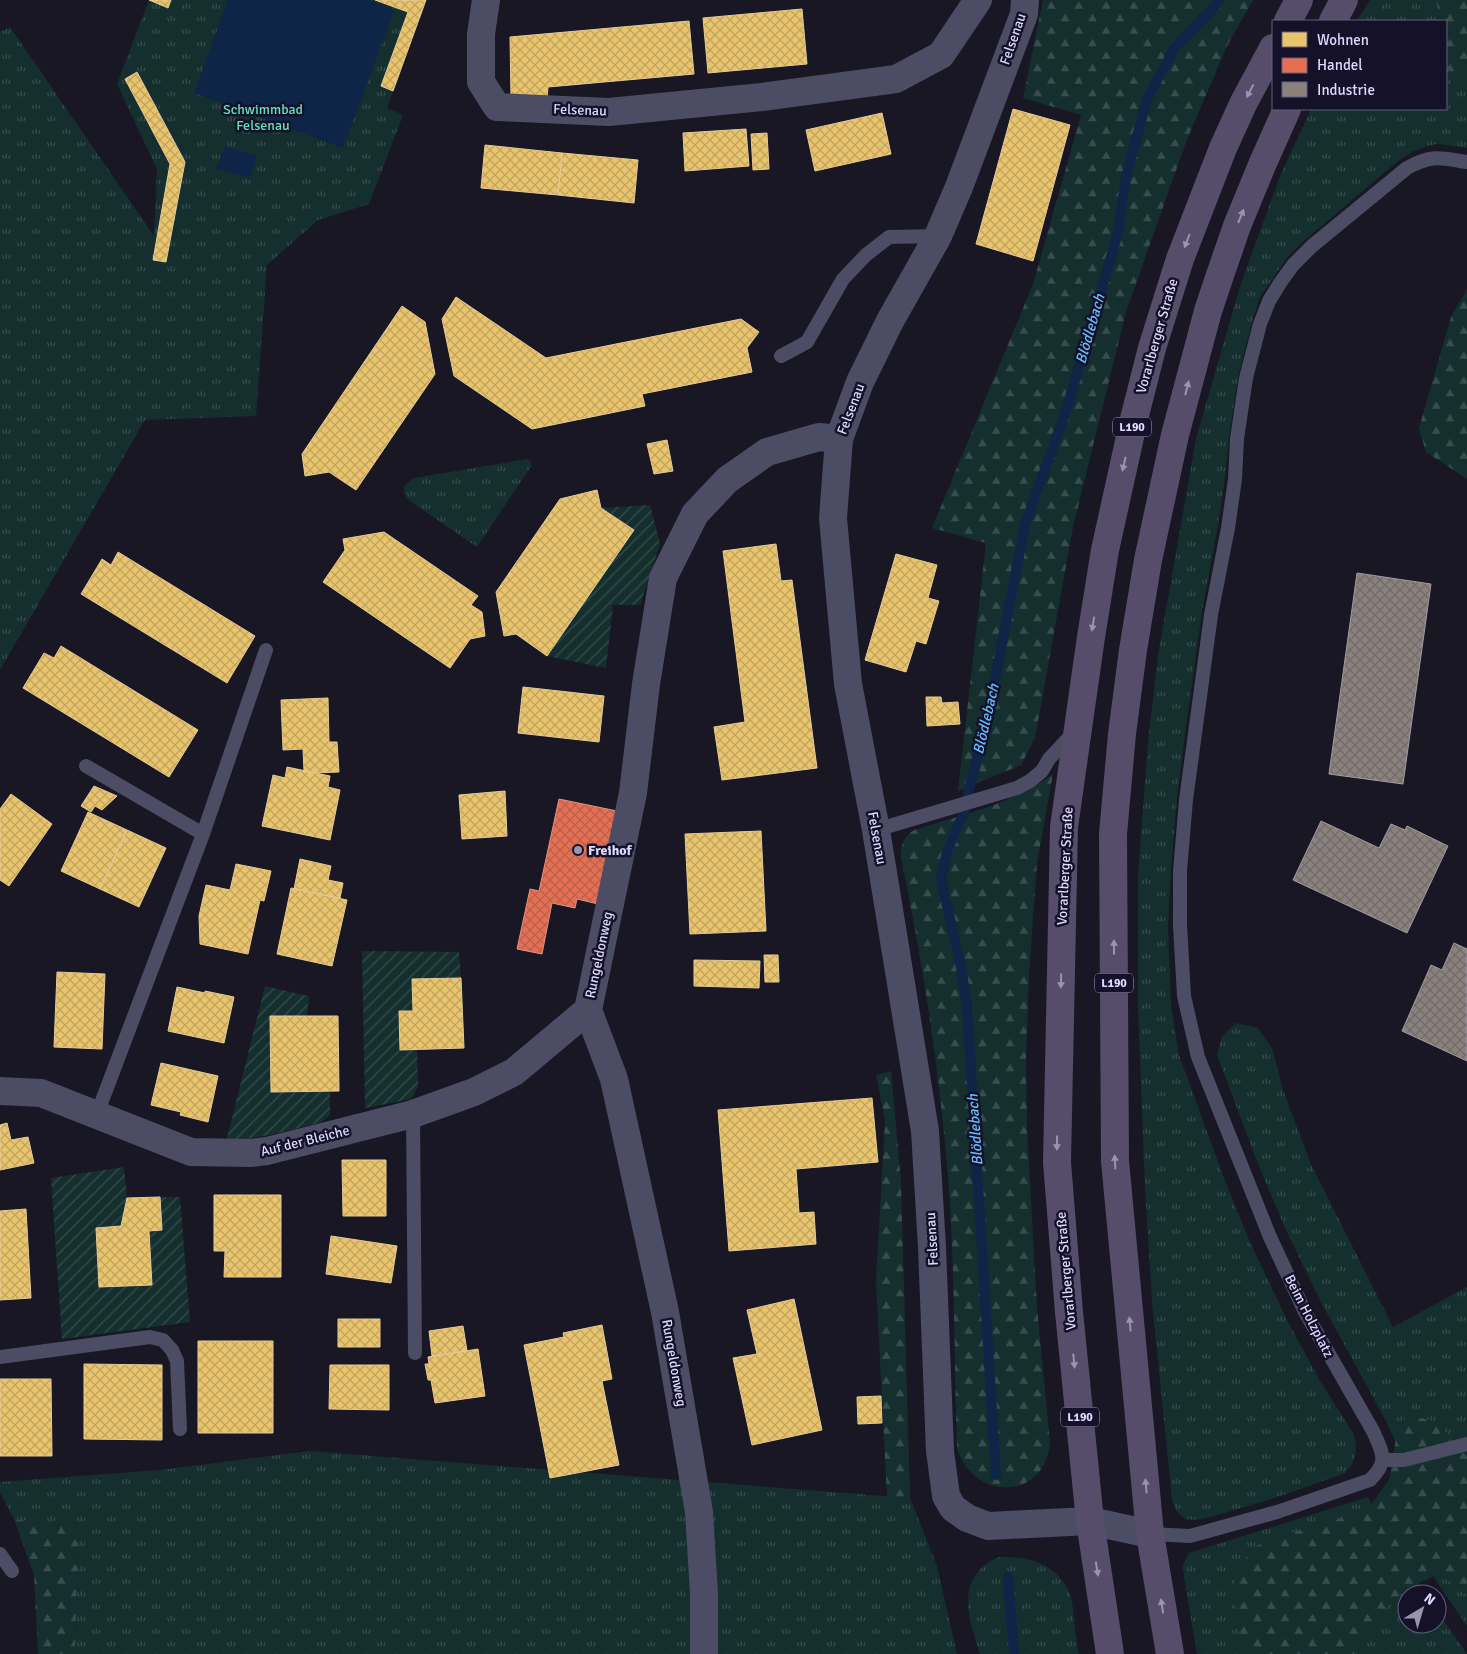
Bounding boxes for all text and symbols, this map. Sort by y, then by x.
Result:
street label: Felsenau [996,11,1030,67]
legend [1272,20,1447,110]
text: Wohnen [1317,31,1369,49]
text: Handel [1317,56,1363,74]
text: Industrie [1317,81,1375,99]
one-way arrow [1246,84,1254,98]
park label: Schwimmbad Felsenau [223,101,303,134]
street label: Felsenau [553,101,607,119]
one-way arrow [1237,208,1245,223]
one-way arrow [1183,233,1190,248]
street label: Vorarlberger Straße [1132,277,1182,395]
water label: Blödlebach [1071,291,1109,366]
one-way arrow [1183,380,1191,395]
street label: Felsenau [833,381,869,437]
road number: L190 [1113,418,1151,437]
one-way arrow [1120,457,1128,472]
one-way arrow [1089,616,1097,632]
water label: Blödlebach [969,681,1003,756]
street label: Vorarlberger Straße [1053,806,1077,926]
street label: Felsenau [864,810,890,866]
place label: Freihof [588,842,633,859]
marker: Freihof [572,844,584,856]
street label: Rungeldonweg [582,910,616,1000]
one-way arrow [1110,939,1118,955]
one-way arrow [1057,973,1065,989]
road number: L190 [1095,974,1133,992]
water label: Blödlebach [963,1093,986,1166]
street label: Auf der Bleiche [259,1122,351,1160]
one-way arrow [1053,1136,1061,1152]
one-way arrow [1111,1154,1119,1170]
street label: Vorarlberger Straße [1052,1211,1080,1331]
street label: Felsenau [922,1212,942,1266]
street label: Beim Holzplatz [1281,1272,1337,1360]
one-way arrow [1126,1316,1134,1332]
street label: Rungeldonweg [658,1318,690,1408]
one-way arrow [1070,1353,1078,1369]
road number: L190 [1061,1408,1099,1426]
one-way arrow [1142,1477,1150,1493]
one-way arrow [1094,1562,1102,1578]
north arrow [1397,1584,1447,1634]
text: N [1421,1589,1439,1609]
one-way arrow [1158,1598,1166,1614]

